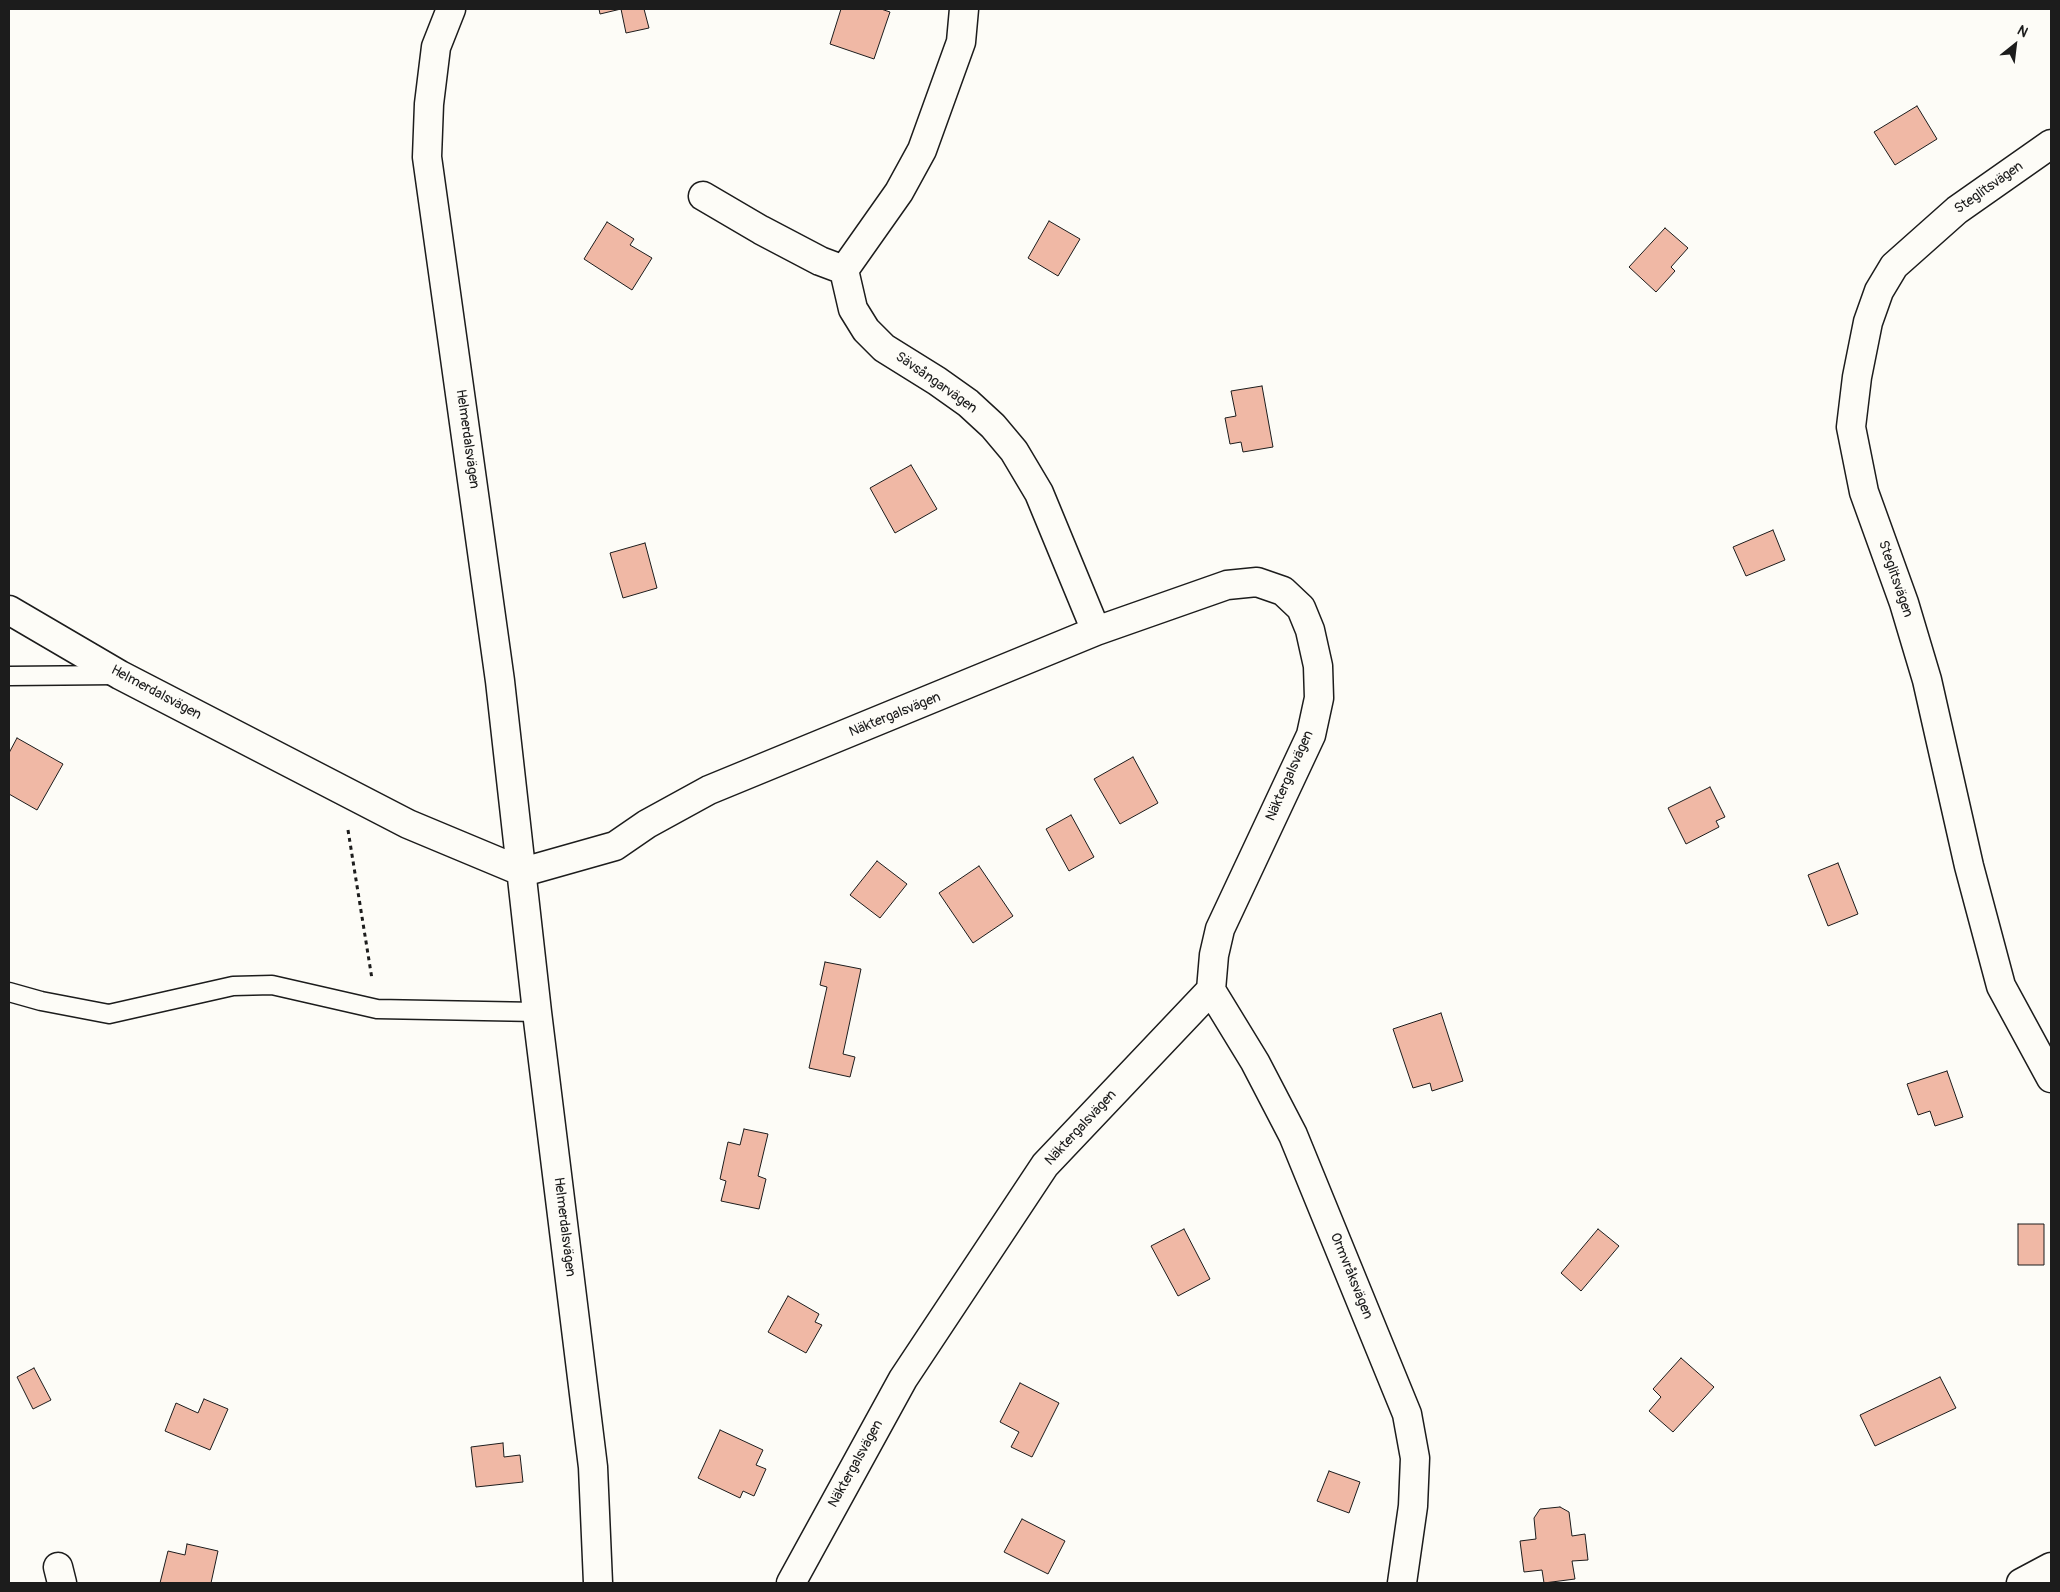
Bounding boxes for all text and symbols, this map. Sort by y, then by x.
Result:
north arrow [1990,20,2040,70]
text: N [2014,22,2031,41]
street label: Steglitsvägen [1951,158,2027,218]
street label: Sävsångarvägen [892,349,980,417]
street label: Helmerdalsvägen [452,388,482,490]
street label: Steglitsvägen [1874,538,1916,620]
street label: Helmerdalsvägen [108,662,204,724]
street label: Näktergalsvägen [847,689,943,741]
street label: Näktergalsvägen [1263,728,1317,824]
street label: Näktergalsvägen [1042,1087,1120,1169]
street label: Helmerdalsvägen [550,1176,578,1278]
street label: Ormvråksvägen [1326,1230,1376,1322]
street label: Näktergalsvägen [825,1417,887,1511]

